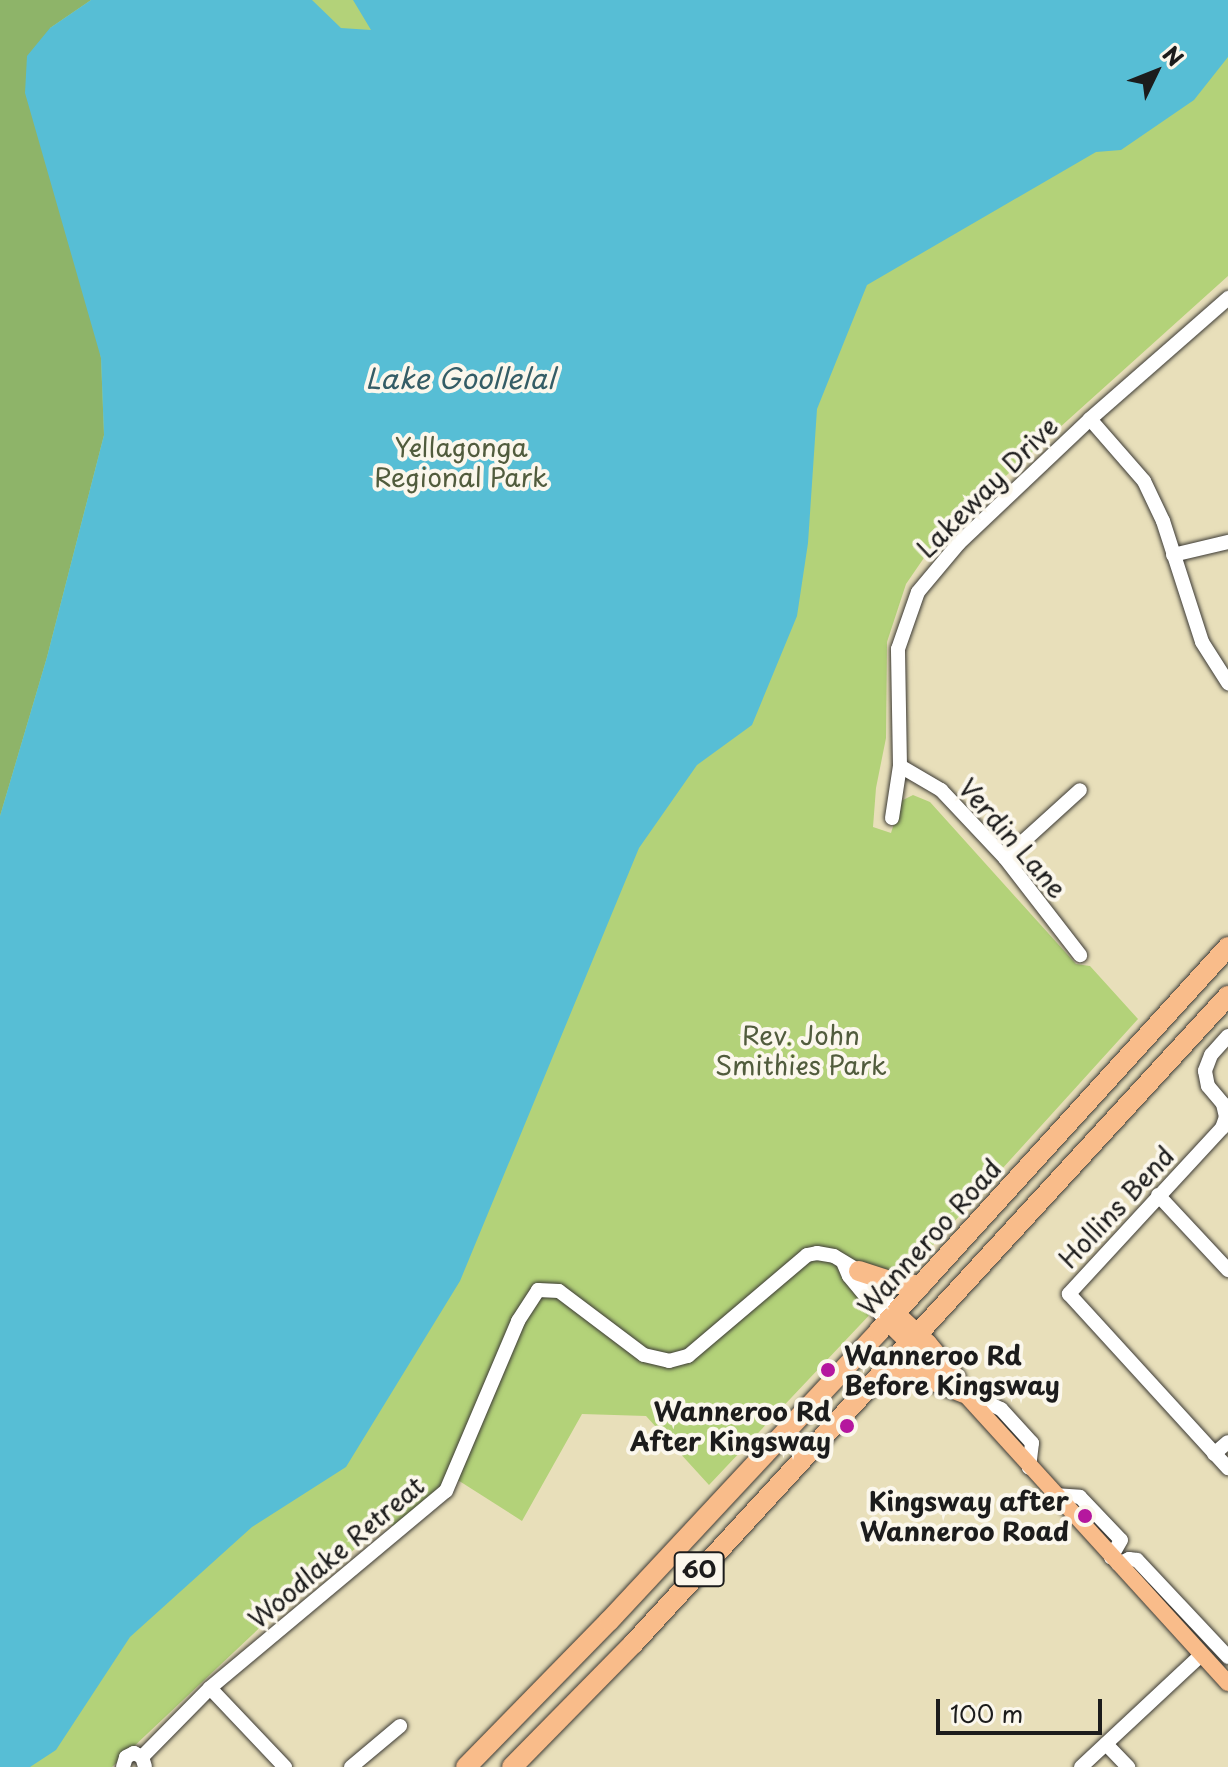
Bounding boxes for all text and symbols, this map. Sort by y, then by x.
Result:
north arrow [1116,32,1196,112]
text: N [1156,38,1192,73]
water label: Lake Goollelal [365,361,555,395]
street label: Lakeway Drive [910,410,1064,564]
park label: Yellagonga Regional Park [374,431,548,492]
street label: Verdin Lane [953,772,1073,904]
park label: Rev. John Smithies Park [715,1019,887,1080]
street label: Hollins Bend [1052,1140,1180,1274]
street label: Wanneroo Road [851,1152,1007,1322]
place label: Wanneroo Rd Before Kingsway [844,1339,1059,1400]
marker: Wanneroo Rd Before Kingsway [819,1361,837,1379]
place label: Wanneroo Rd After Kingsway [630,1395,831,1456]
marker: Wanneroo Rd After Kingsway [838,1417,856,1435]
street label: Woodlake Retreat [241,1469,431,1635]
place label: Kingsway after Wanneroo Road [859,1485,1069,1546]
marker: Kingsway after Wanneroo Road [1076,1507,1094,1525]
road number: 60 [673,1549,725,1589]
scale bar [940,1683,1106,1733]
text: 100 m [950,1695,1023,1731]

